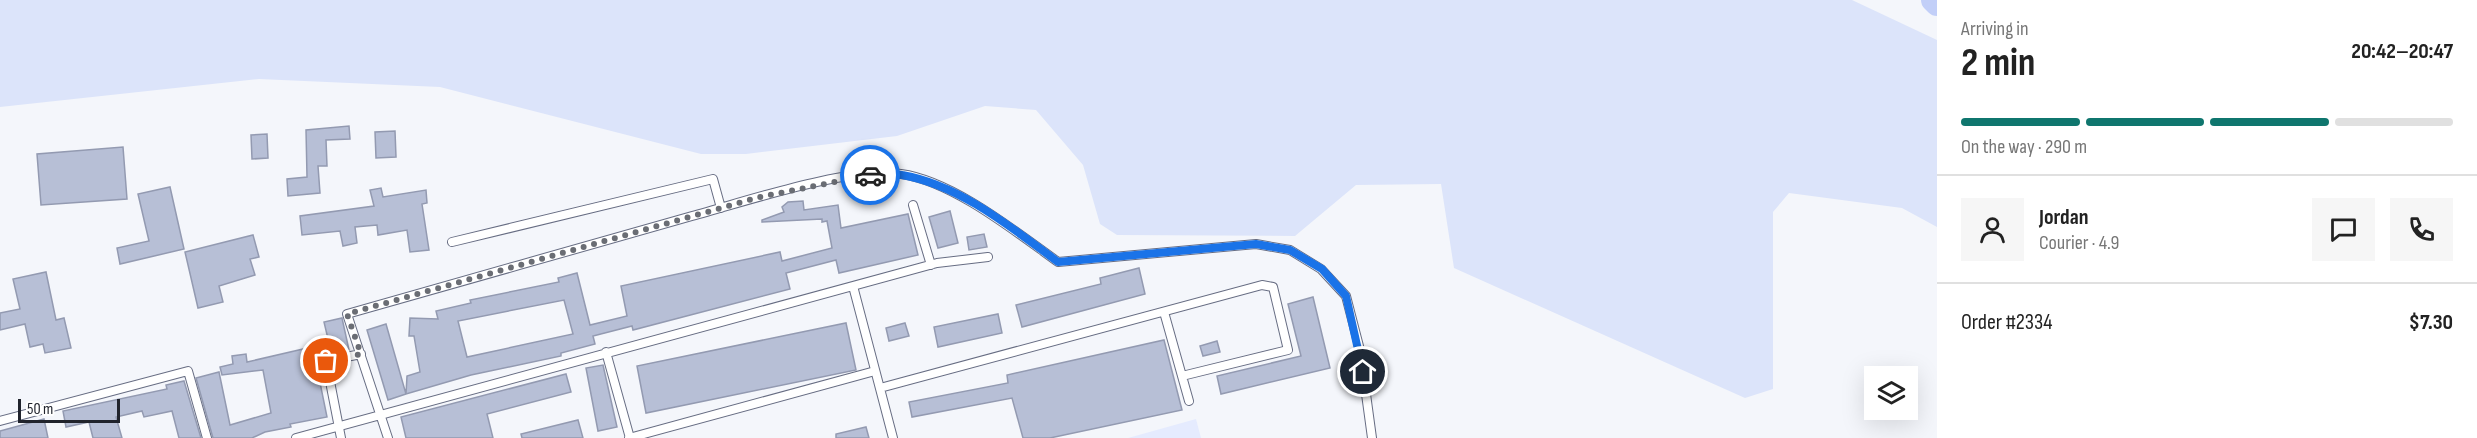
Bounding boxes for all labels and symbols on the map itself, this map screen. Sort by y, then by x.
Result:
courier [840,145,900,205]
pin [300,335,351,386]
pin [1337,346,1388,397]
scale bar [18,396,120,424]

